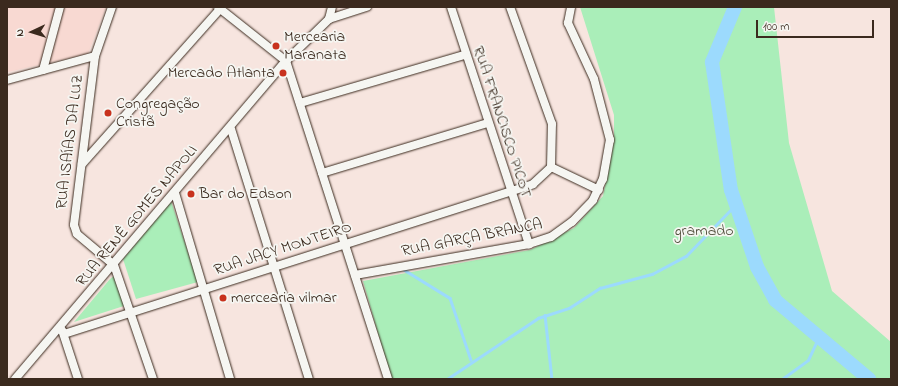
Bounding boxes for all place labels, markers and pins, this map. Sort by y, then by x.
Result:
place label: Mercearia Maranata [284,27,346,65]
marker: Mercearia Maranata [271,41,281,51]
place label: Mercado Atlanta [168,63,275,83]
marker: Mercado Atlanta [278,68,288,78]
place label: Congregação Cristã [116,94,200,132]
marker: Congregação Cristã [103,108,113,118]
place label: Bar do Edson [199,184,292,204]
marker: Bar do Edson [186,189,196,199]
place label: mercearia vilmar [231,288,337,308]
marker: mercearia vilmar [218,293,228,303]

